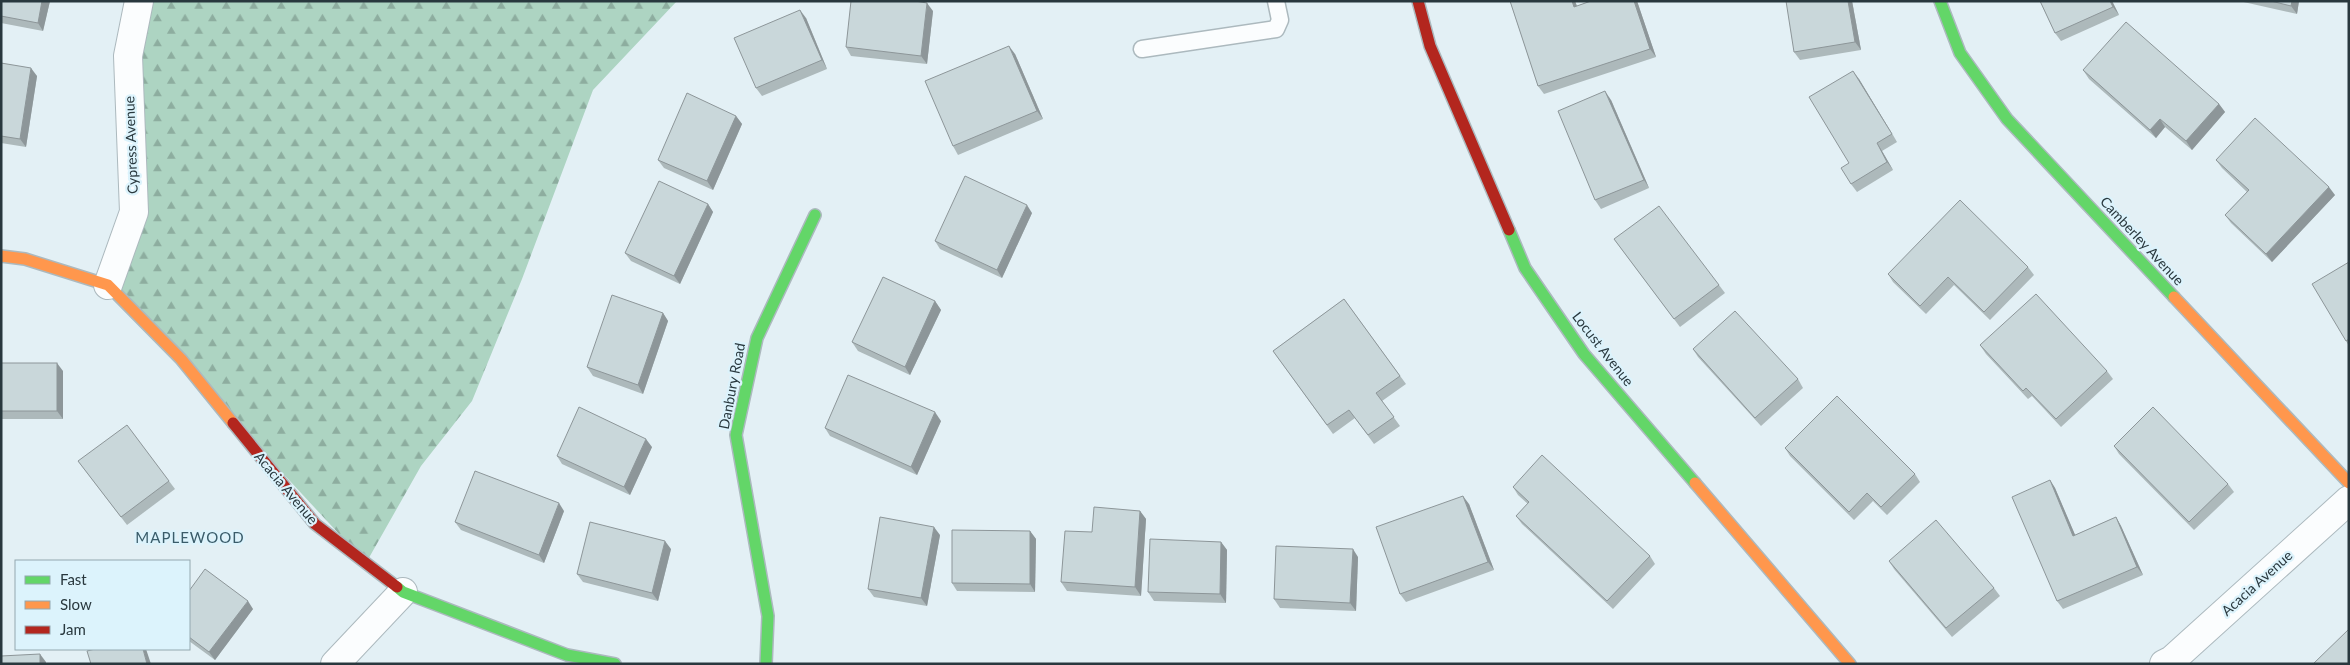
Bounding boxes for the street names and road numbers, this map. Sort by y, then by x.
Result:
street label: Cypress Avenue [120,96,141,194]
street label: Camberley Avenue [2097,193,2188,289]
street label: Locust Avenue [1569,308,1638,389]
street label: Danbury Road [715,341,748,430]
street label: Acacia Avenue [251,448,322,527]
street label: Acacia Avenue [2218,546,2296,619]

